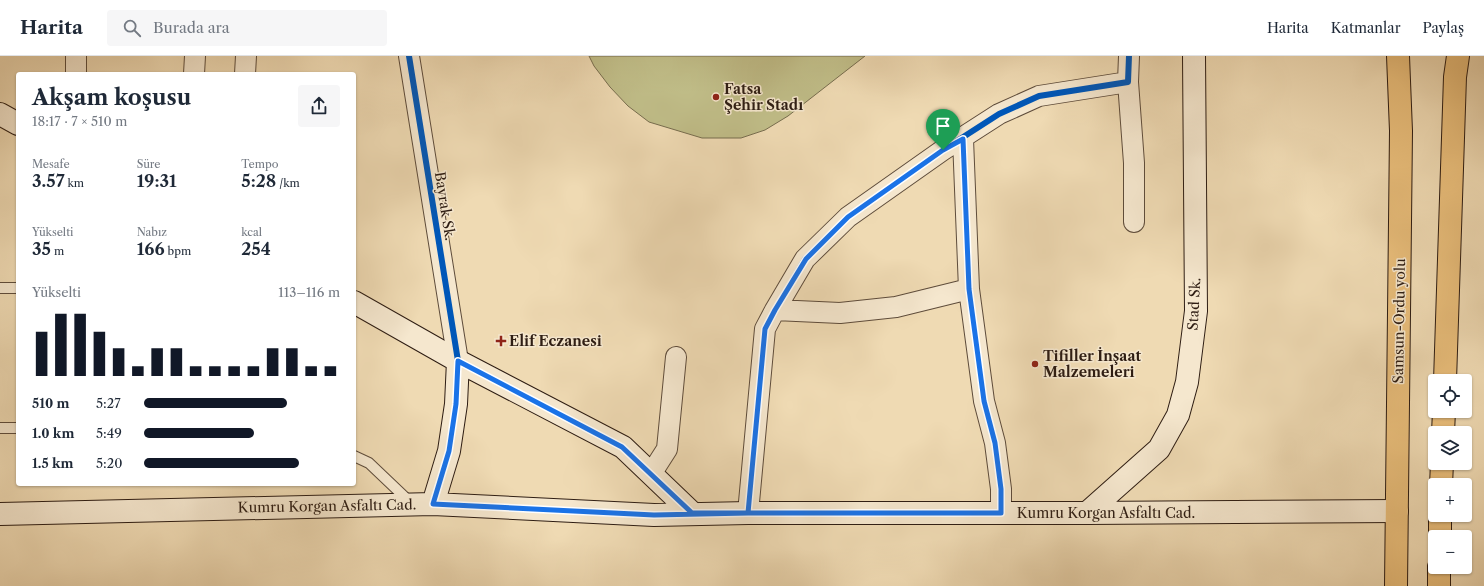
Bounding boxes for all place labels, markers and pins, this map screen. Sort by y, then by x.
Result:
place label: Fatsa Şehir Stadı [724,80,803,114]
marker: Fatsa Şehir Stadı [711,92,721,102]
pin [926,109,960,150]
place label: Elif Eczanesi [509,332,602,350]
marker: Elif Eczanesi [496,336,506,346]
place label: Tifiller İnşaat Malzemeleri [1043,347,1142,381]
marker: Tifiller İnşaat Malzemeleri [1030,359,1040,369]

